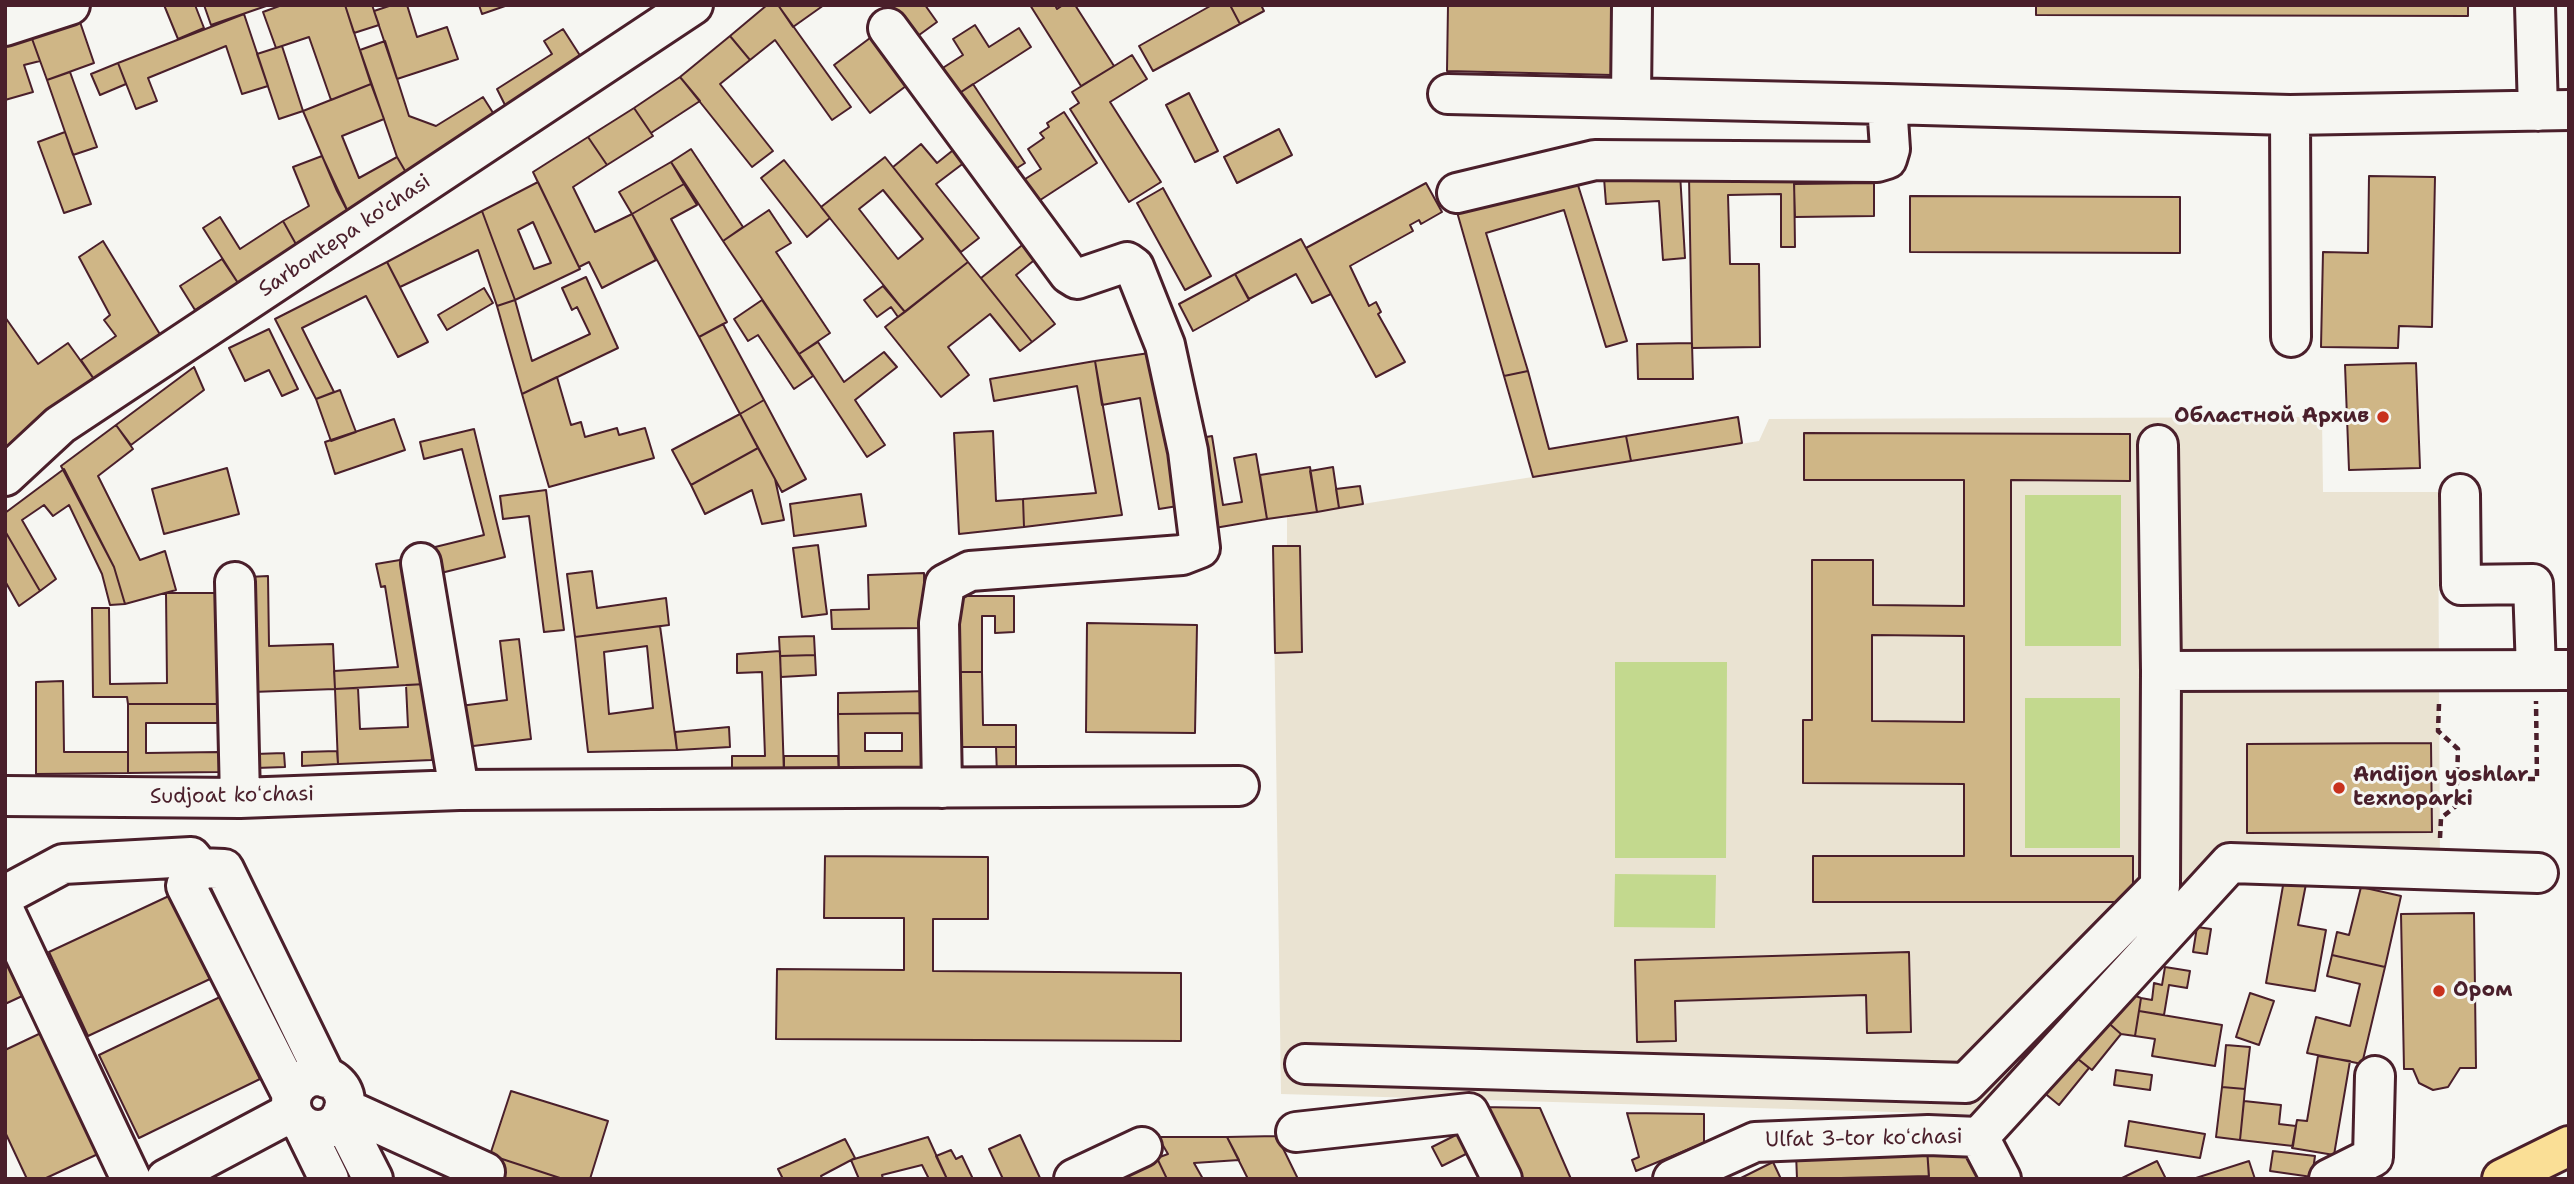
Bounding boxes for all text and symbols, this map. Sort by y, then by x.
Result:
street label: Sarbontepa ko'chasi [254,169,436,303]
place label: Областной Архив [2174,404,2369,430]
marker: Областной Архив [2375,409,2391,425]
place label: Andijon yoshlar texnoparki [2353,763,2529,813]
marker: Andijon yoshlar texnoparki [2331,780,2347,796]
street label: Sudjoat koʻchasi [150,782,314,810]
place label: Ором [2453,978,2513,1004]
marker: Ором [2431,983,2447,999]
street label: Ulfat 3-tor koʻchasi [1765,1125,1963,1153]

